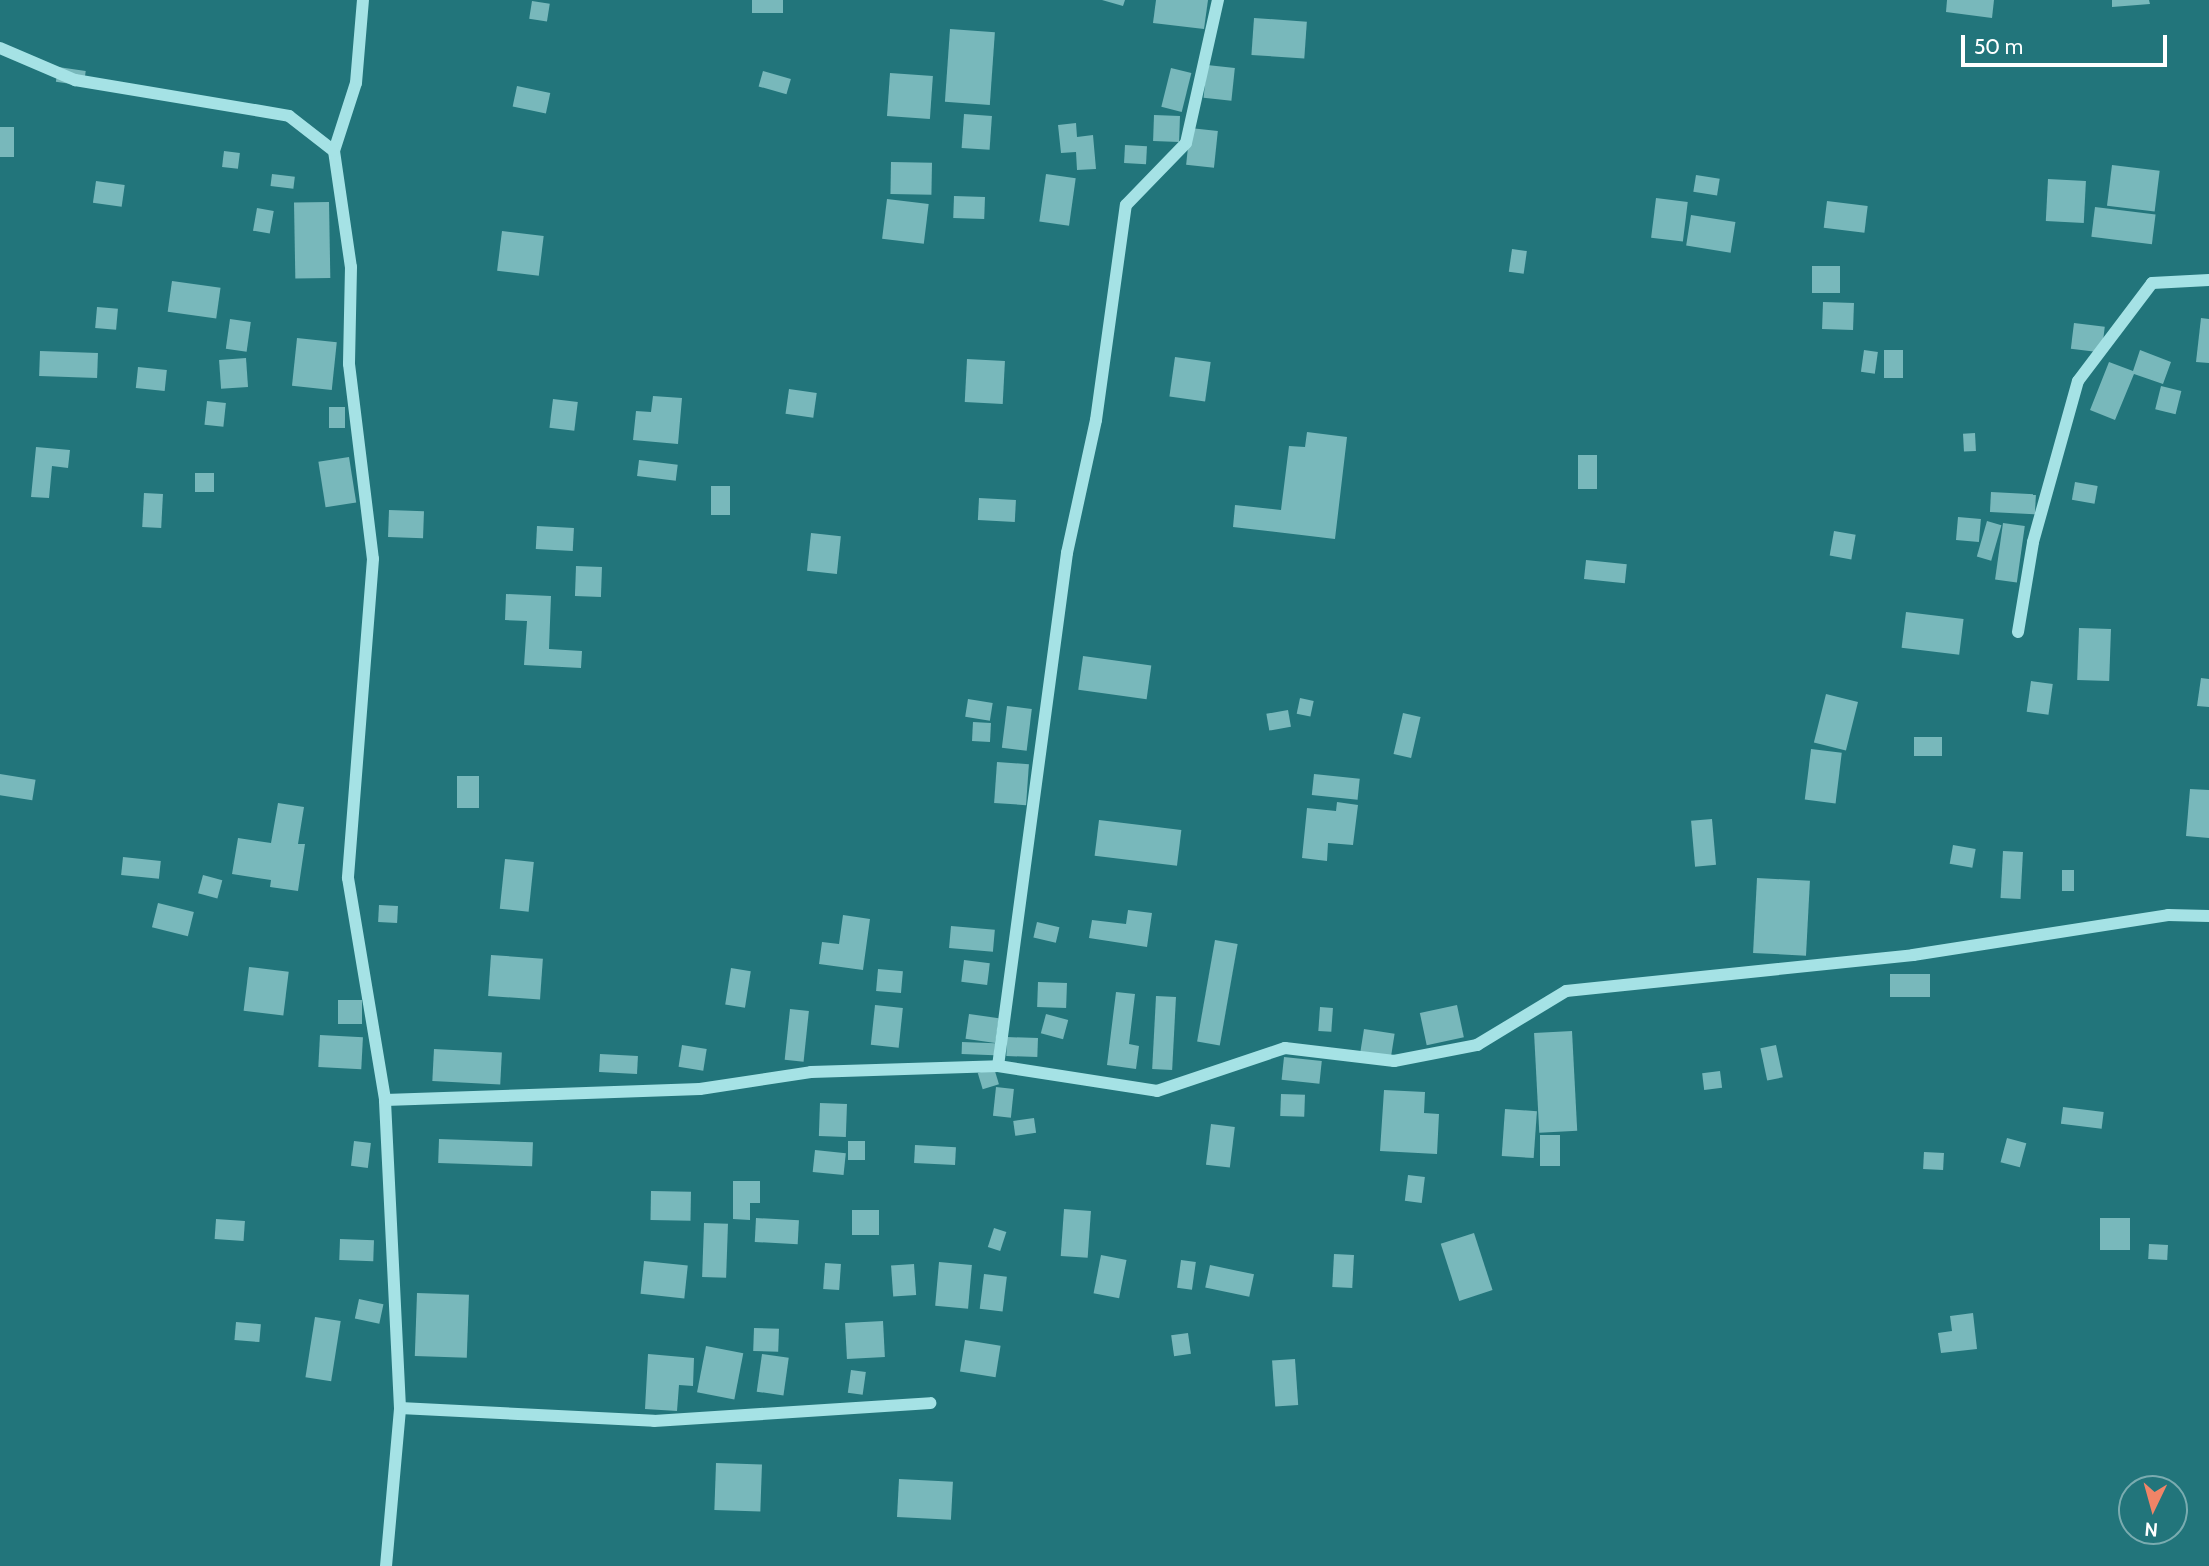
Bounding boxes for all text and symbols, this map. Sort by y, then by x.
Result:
scale bar [1964,21,2170,65]
text: 50 m [1974,34,2023,59]
north arrow [2118,1475,2188,1545]
text: N [2144,1517,2159,1541]

